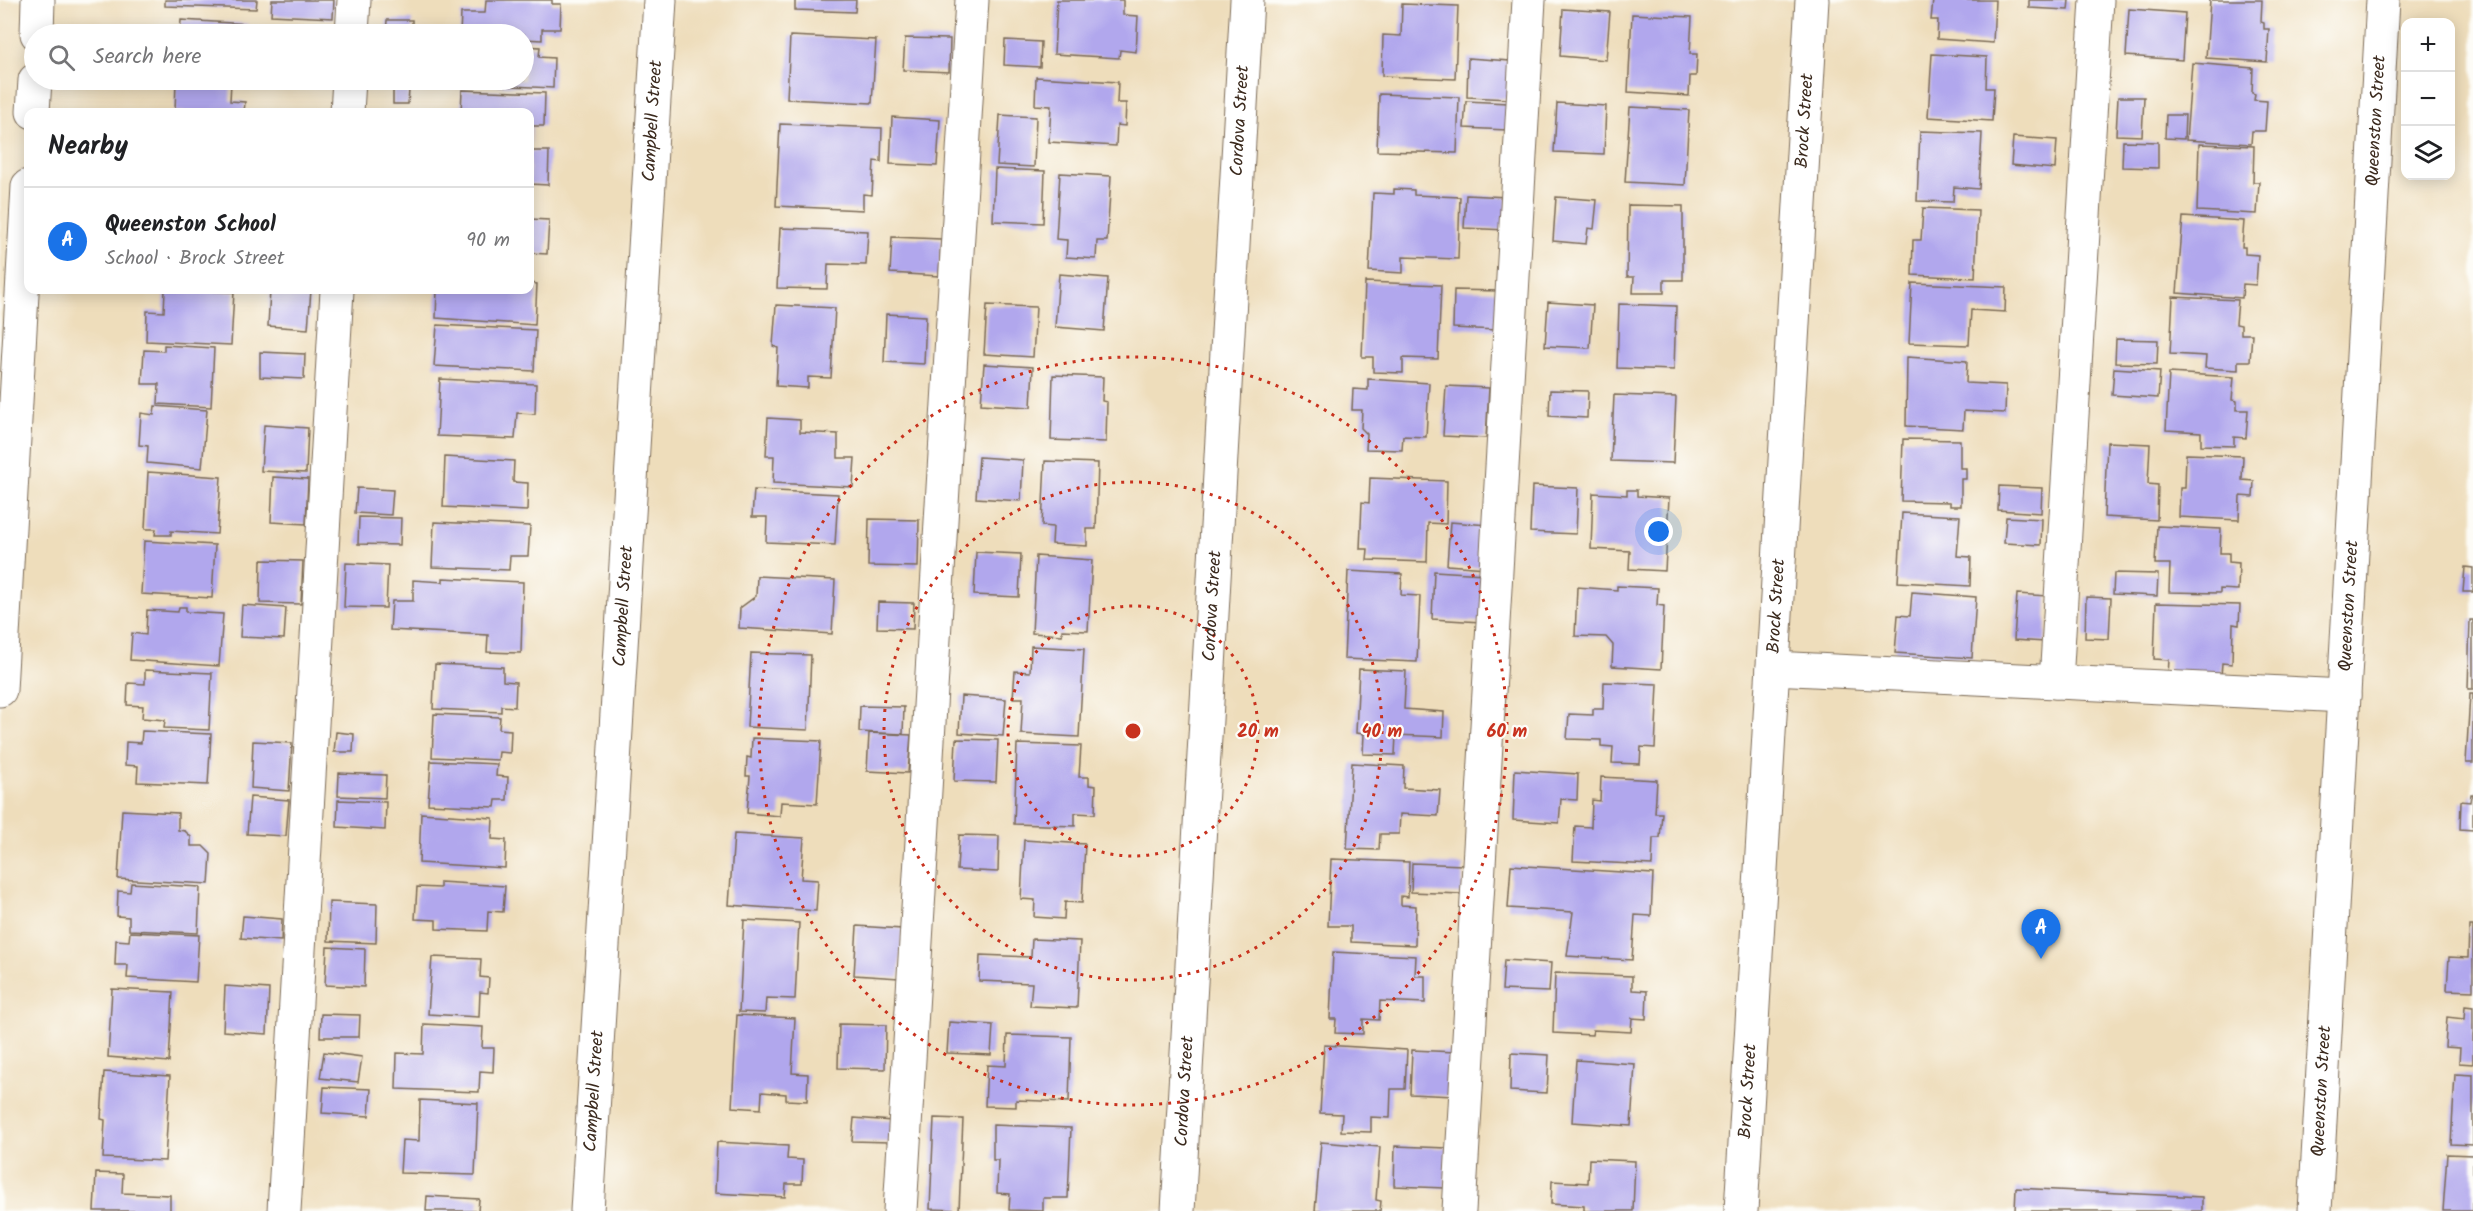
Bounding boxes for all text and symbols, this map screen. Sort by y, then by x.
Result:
map controls [2401,18,2455,180]
button: + [2401,18,2455,72]
search box [24,24,534,90]
text: Search here [93,40,201,75]
icon: search [45,41,78,74]
street label: Queenston Street [2358,53,2394,187]
street label: Campbell Street [635,58,671,182]
street label: Cordova Street [1222,63,1258,177]
street label: Brock Street [1788,72,1822,169]
button: − [2401,72,2455,126]
text: Nearby [48,126,128,168]
button: layers [2401,126,2455,180]
text: Queenston School [105,208,276,243]
text: A [61,225,74,257]
text: 90 m [466,225,510,257]
text: School · Brock Street [105,243,284,275]
your location [1644,517,1673,546]
street label: Queenston Street [2331,539,2367,672]
street label: Campbell Street [605,544,642,668]
street label: Cordova Street [1195,549,1230,662]
street label: Brock Street [1759,557,1794,654]
text: 20 m [1237,718,1279,747]
text: 40 m [1362,718,1403,747]
text: 60 m [1487,718,1528,747]
centre of rings [1123,721,1143,741]
pin: A [2022,910,2060,959]
street label: Queenston Street [2304,1024,2340,1158]
street label: Campbell Street [576,1029,612,1153]
street label: Cordova Street [1167,1034,1203,1147]
street label: Brock Street [1731,1042,1765,1139]

